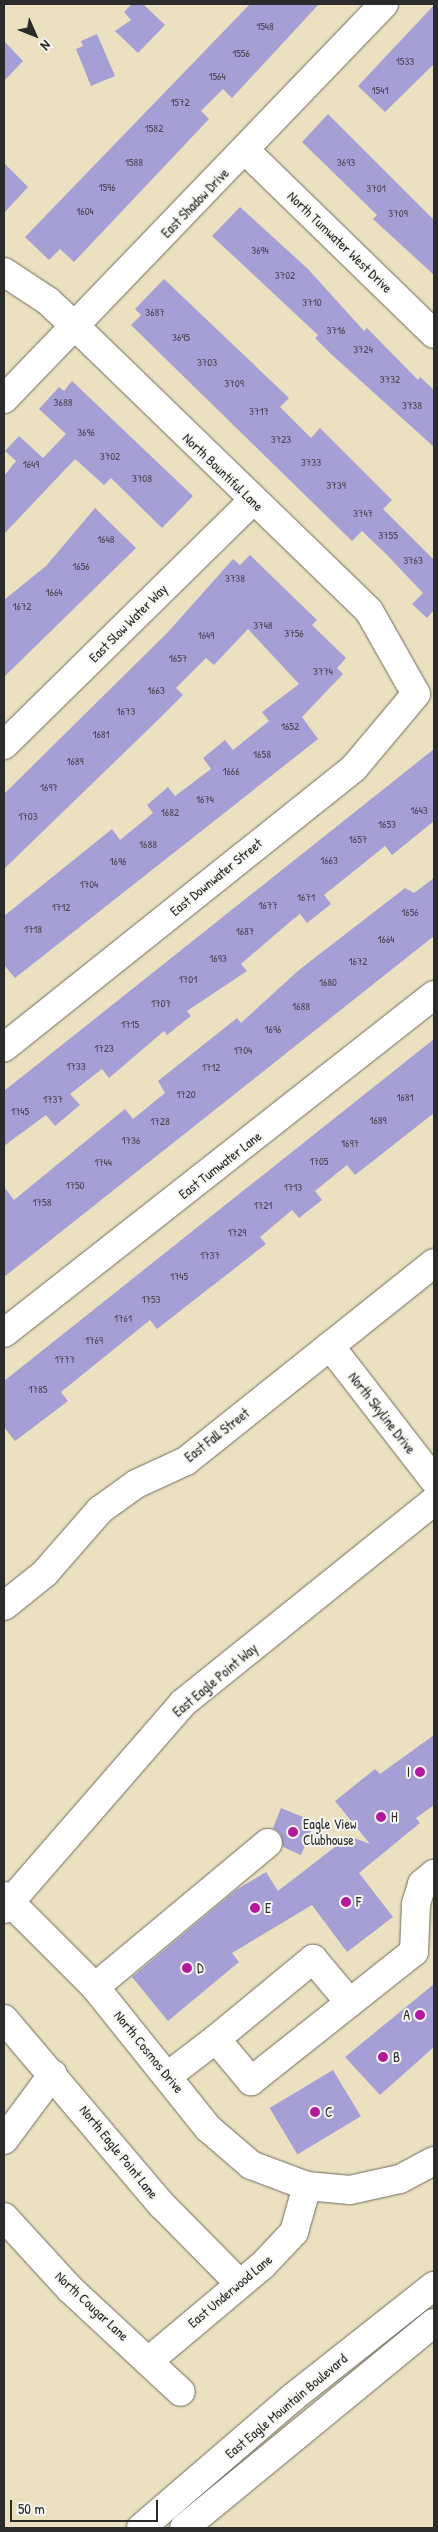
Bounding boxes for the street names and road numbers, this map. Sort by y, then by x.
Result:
street label: East Shadow Drive [158,165,232,241]
street label: North Tumwater West Drive [284,188,396,296]
street label: North Bountiful Lane [179,429,267,515]
street label: East Slow Water Way [85,580,171,666]
street label: East Downwater Street [167,835,265,919]
street label: East Tumwater Lane [175,1127,265,1203]
street label: North Skyline Drive [345,1369,419,1457]
street label: East Fall Street [181,1404,253,1466]
street label: East Eagle Point Way [169,1640,261,1720]
street label: North Cosmos Drive [111,2007,187,2097]
street label: North Eagle Point Lane [76,2102,162,2202]
street label: East Underwood Lane [185,2251,275,2331]
street label: North Cougar Lane [52,2268,132,2344]
street label: East Eagle Mountain Boulevard [222,2350,350,2462]

